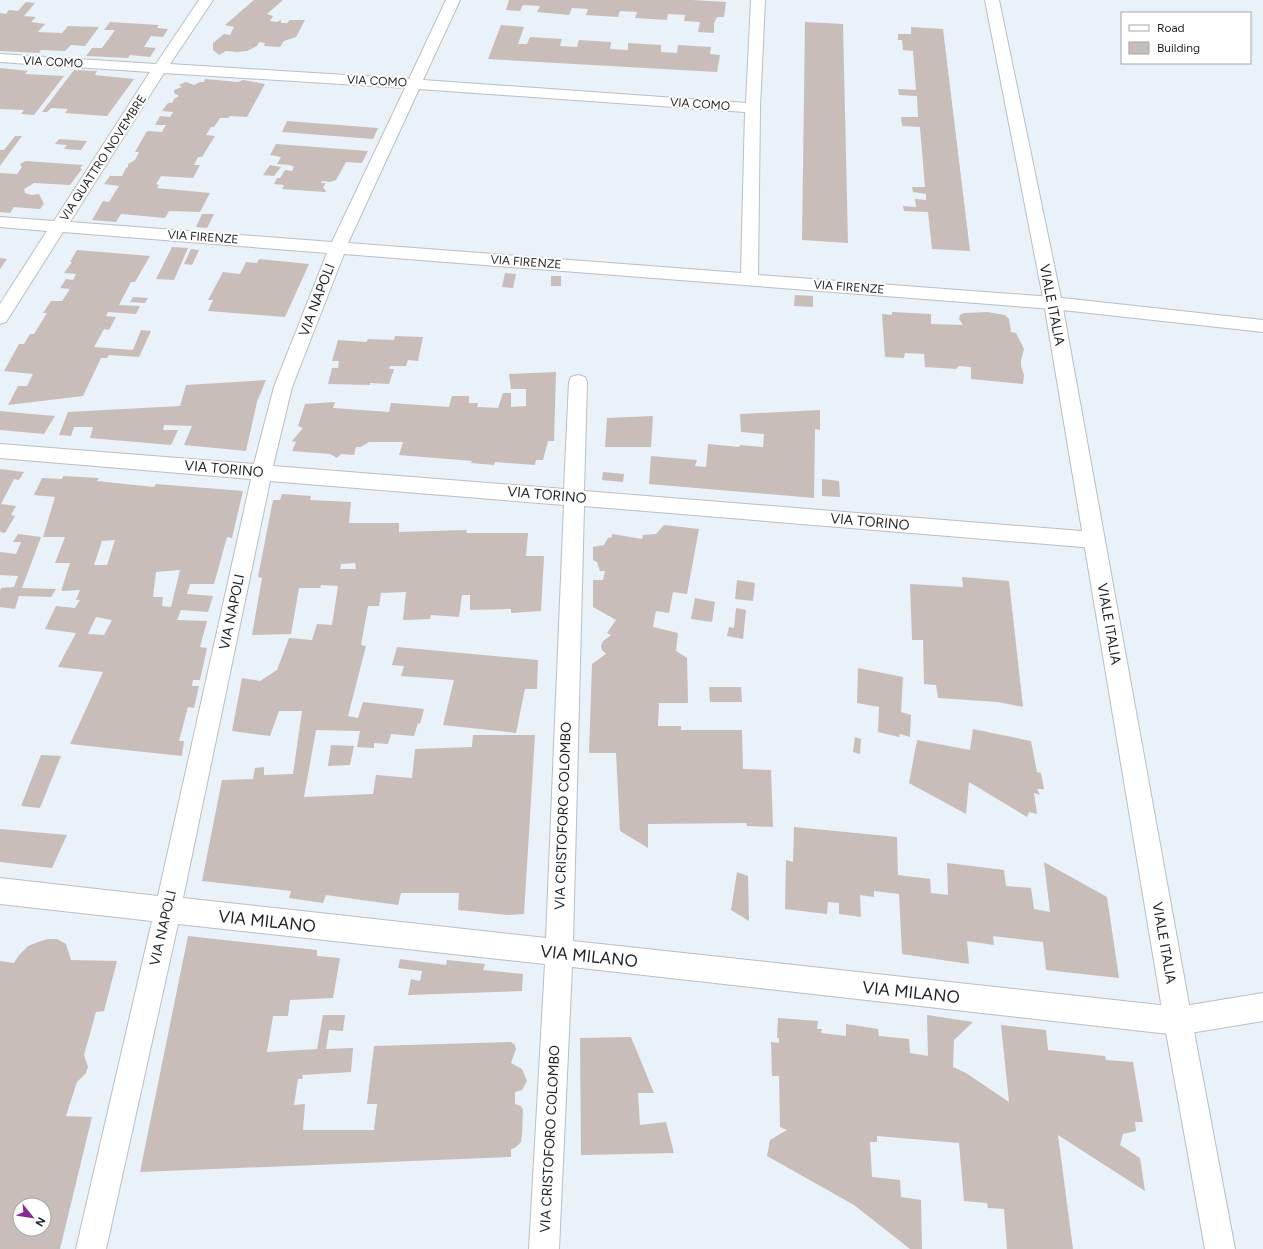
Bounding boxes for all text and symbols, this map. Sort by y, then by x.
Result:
legend [1121,12,1251,64]
text: Road [1157,21,1185,35]
text: Building [1157,41,1200,55]
street label: VIA COMO [23,53,83,71]
street label: VIA COMO [347,72,407,90]
street label: VIA QUATTRO NOVEMBRE [57,92,149,224]
street label: VIA COMO [670,95,730,113]
street label: VIA FIRENZE [167,228,239,246]
street label: VIA FIRENZE [490,253,562,271]
street label: VIA NAPOLI [295,261,339,339]
street label: VIALE ITALIA [1036,263,1068,348]
street label: VIA FIRENZE [813,278,885,296]
street label: VIA TORINO [184,457,264,481]
street label: VIA TORINO [507,483,587,507]
street label: VIA TORINO [830,510,910,534]
street label: VIA NAPOLI [216,573,248,651]
street label: VIALE ITALIA [1093,582,1125,667]
street label: VIA CRISTOFORO COLOMBO [551,722,575,910]
street label: VIA NAPOLI [146,889,180,967]
street label: VIALE ITALIA [1148,901,1180,986]
street label: VIA MILANO [217,906,317,936]
street label: VIA MILANO [539,941,639,971]
street label: VIA MILANO [861,977,961,1007]
street label: VIA CRISTOFORO COLOMBO [537,1045,563,1233]
north arrow [12,1197,52,1237]
text: N [32,1215,48,1229]

